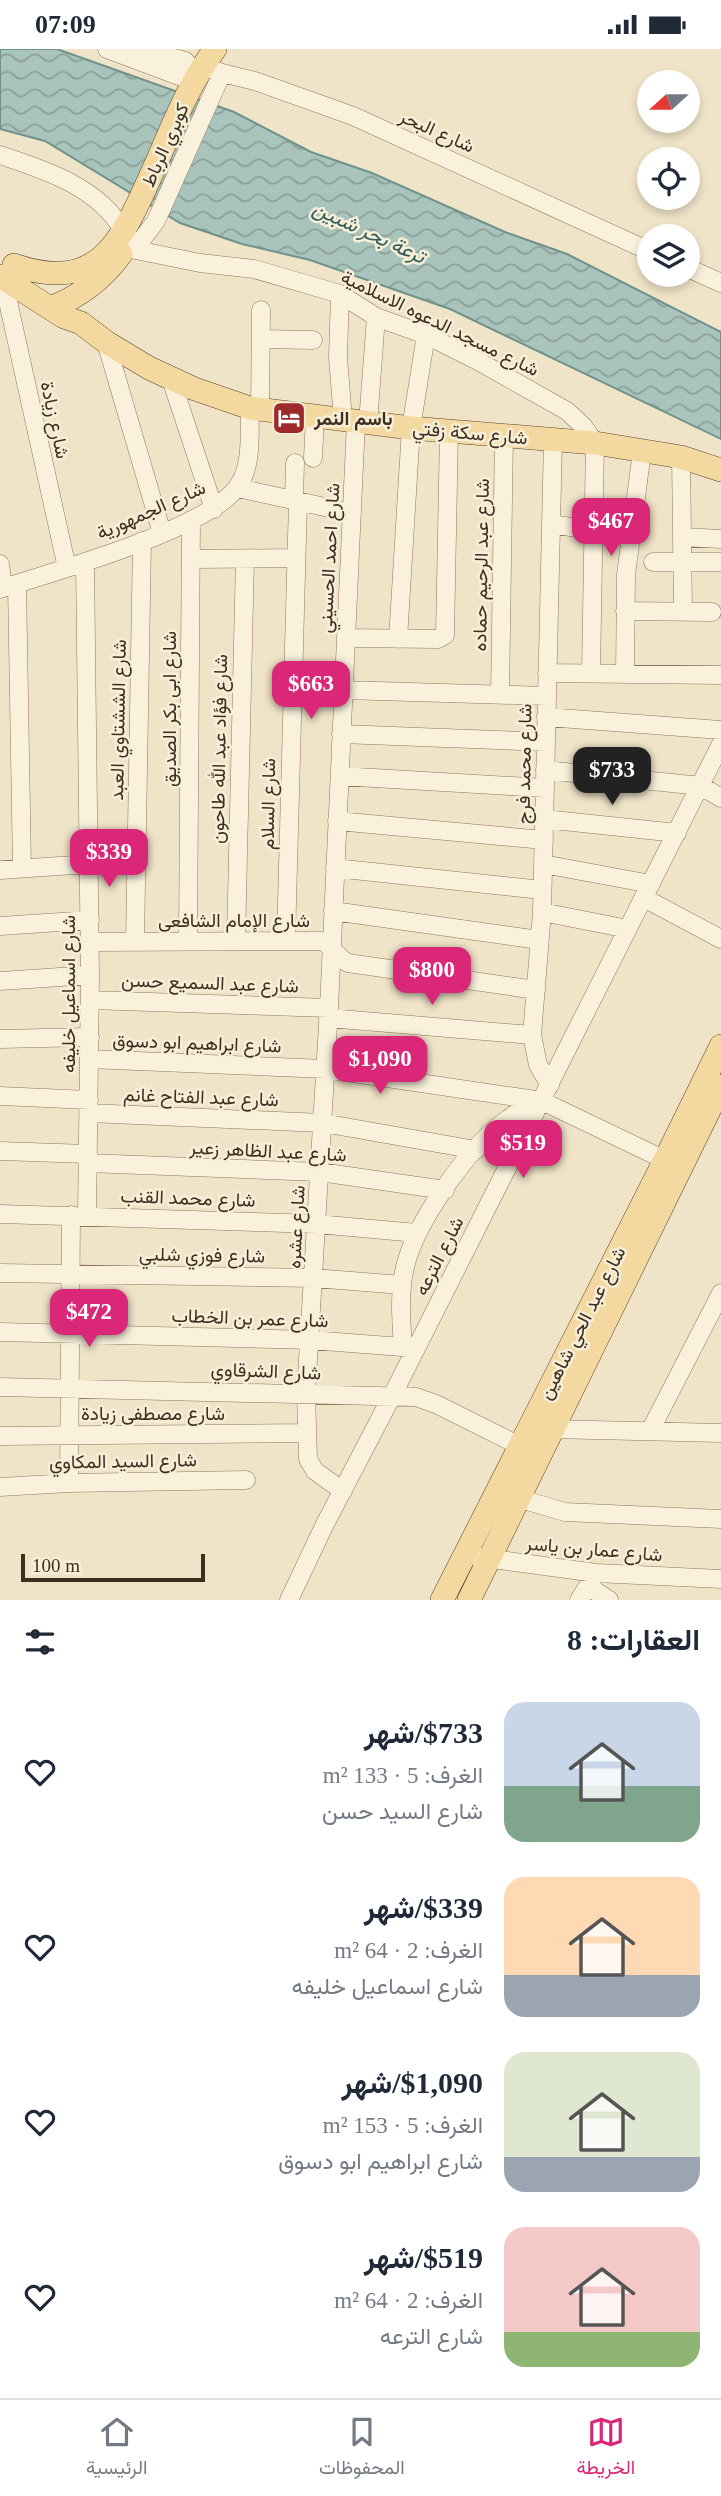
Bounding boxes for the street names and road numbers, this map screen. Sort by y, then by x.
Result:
street label: كوبري الرباط [137,100,197,192]
street label: شارع البحر [395,105,478,159]
street label: شارع مسجد الدعوه الاسلامية [337,266,542,382]
street label: شارع زيادة [35,380,73,461]
street label: شارع سكة زفتي [411,418,528,453]
street label: شارع الجمهورية [93,477,209,545]
street label: شارع عبد الرحيم حماده [469,478,495,652]
street label: شارع احمد الحسيني [315,482,348,634]
street label: شارع ابى بكر الصديق [159,631,182,787]
street label: شارع الششتاوي العبد [106,639,135,801]
street label: شارع فؤاد عبد الله طاحون [207,654,233,844]
street label: شارع محمد فرج [512,704,538,824]
street label: شارع السلام [257,758,281,850]
street label: شارع الإمام الشافعى [158,910,310,933]
street label: شارع اسماعيل خليفه [58,915,81,1073]
street label: شارع عبد السميع حسن [121,969,299,1000]
street label: شارع ابراهيم ابو دسوق [112,1030,282,1058]
street label: شارع عبد الفتاح غانم [123,1084,279,1112]
street label: شارع عبد الظاهر زعير [188,1136,347,1168]
street label: شارع محمد القنب [120,1185,256,1213]
street label: شارع عشره [283,1185,311,1269]
street label: شارع الترعه [410,1213,469,1300]
street label: شارع فوزي شلبي [139,1243,265,1272]
street label: شارع عبد الحي شاهين [534,1243,634,1405]
street label: شارع عمر بن الخطاب [171,1305,329,1333]
street label: شارع الشرقاوي [210,1359,322,1388]
street label: شارع مصطفى زيادة [81,1403,225,1426]
street label: شارع السيد المكاوي [49,1449,197,1478]
street label: شارع عمار بن ياسر [524,1532,663,1567]

